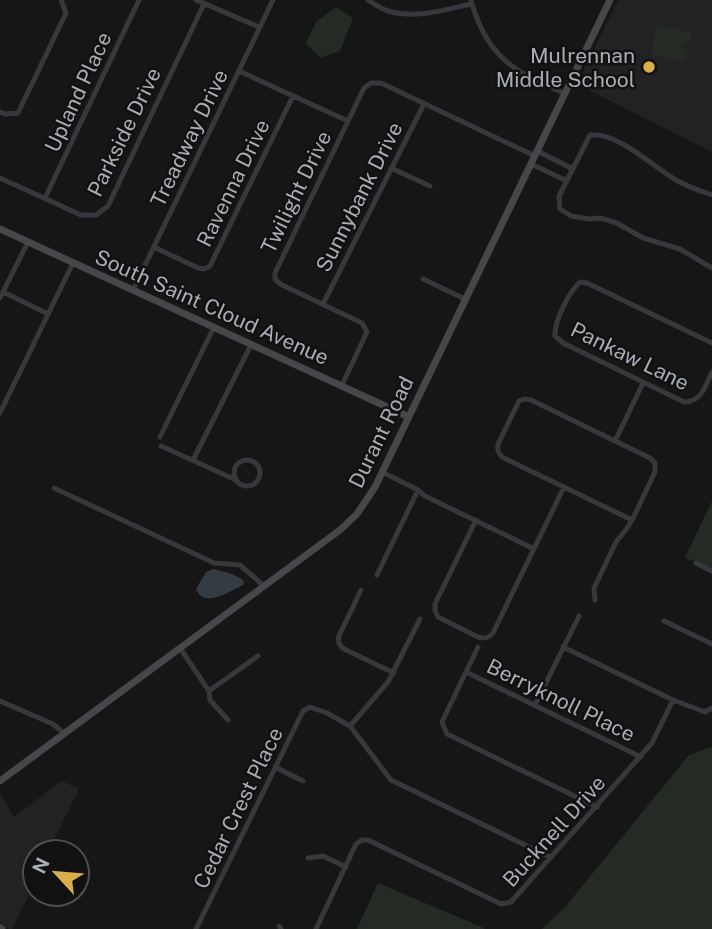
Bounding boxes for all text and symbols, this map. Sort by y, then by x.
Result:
street label: Upland Place [39,28,117,156]
place label: Mulrennan Middle School [496,43,635,92]
marker: Mulrennan Middle School [641,59,657,75]
street label: Parkside Drive [82,64,166,200]
street label: Treadway Drive [145,65,233,211]
street label: Ravenna Drive [191,115,275,251]
street label: Sunnybank Drive [310,118,408,276]
street label: Twilight Drive [256,127,336,257]
street label: South Saint Cloud Avenue [91,244,333,370]
street label: Pankaw Lane [567,317,693,395]
street label: Durant Road [343,372,419,492]
street label: Berryknoll Place [483,653,639,747]
street label: Cedar Crest Place [188,723,288,893]
street label: Bucknell Drive [497,770,611,892]
north arrow [21,838,91,908]
text: N [28,854,54,877]

